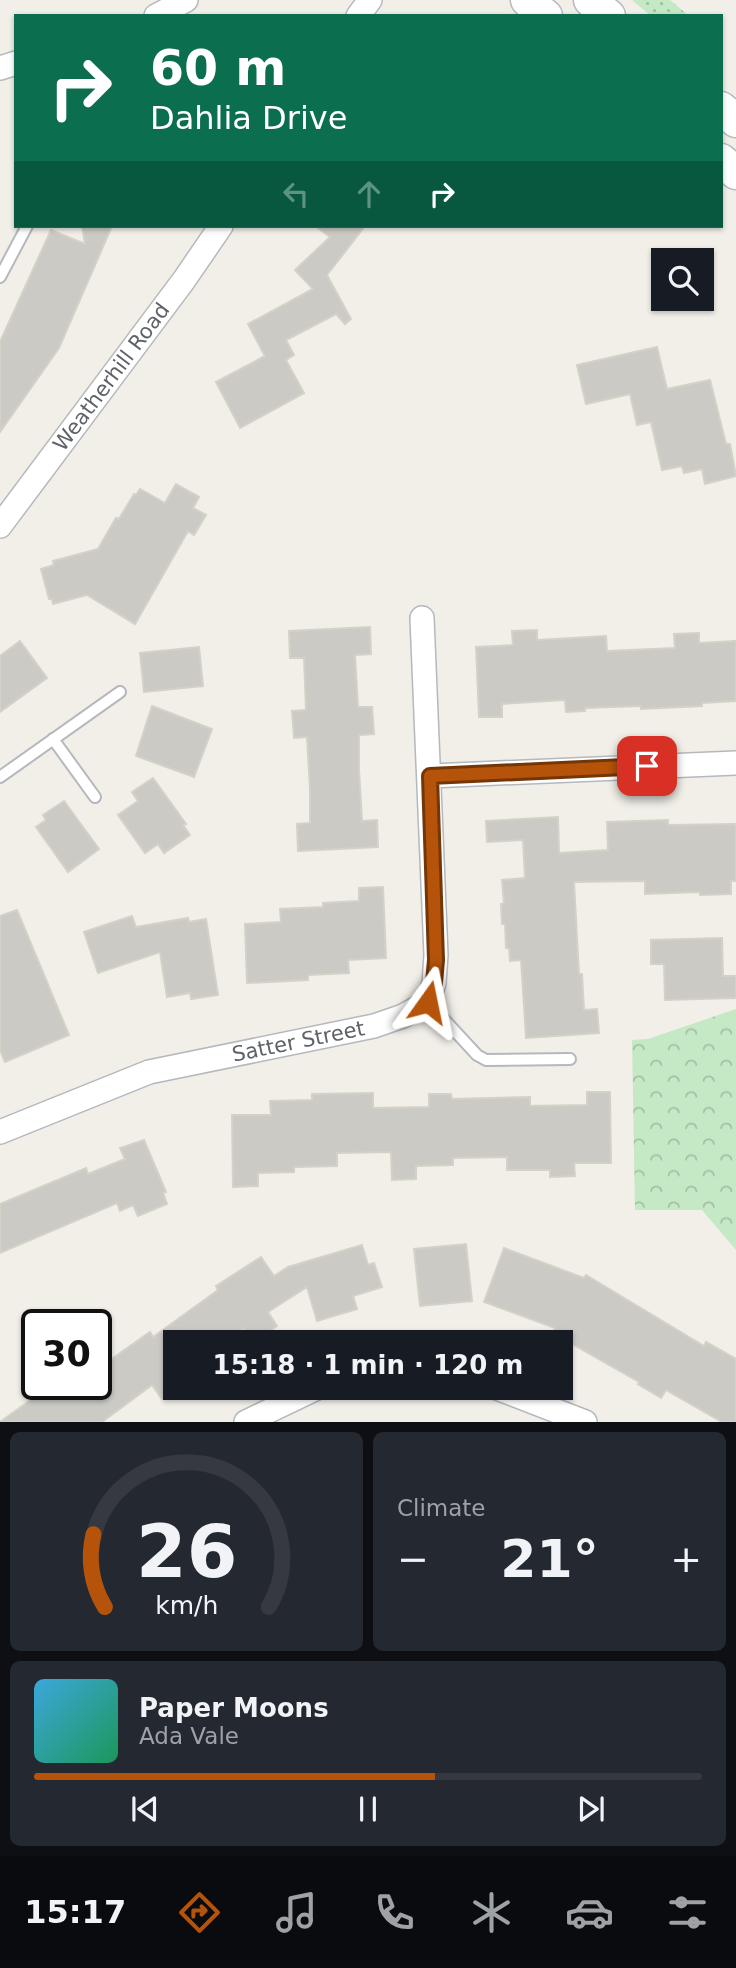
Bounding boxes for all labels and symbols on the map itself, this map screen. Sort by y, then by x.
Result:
street label: Weatherhill Road [48,298,174,456]
pin [617,736,677,796]
position arrow [391,965,465,1039]
street label: Satter Street [230,1016,367,1067]
speed limit sign: 30 [21,1309,112,1400]

